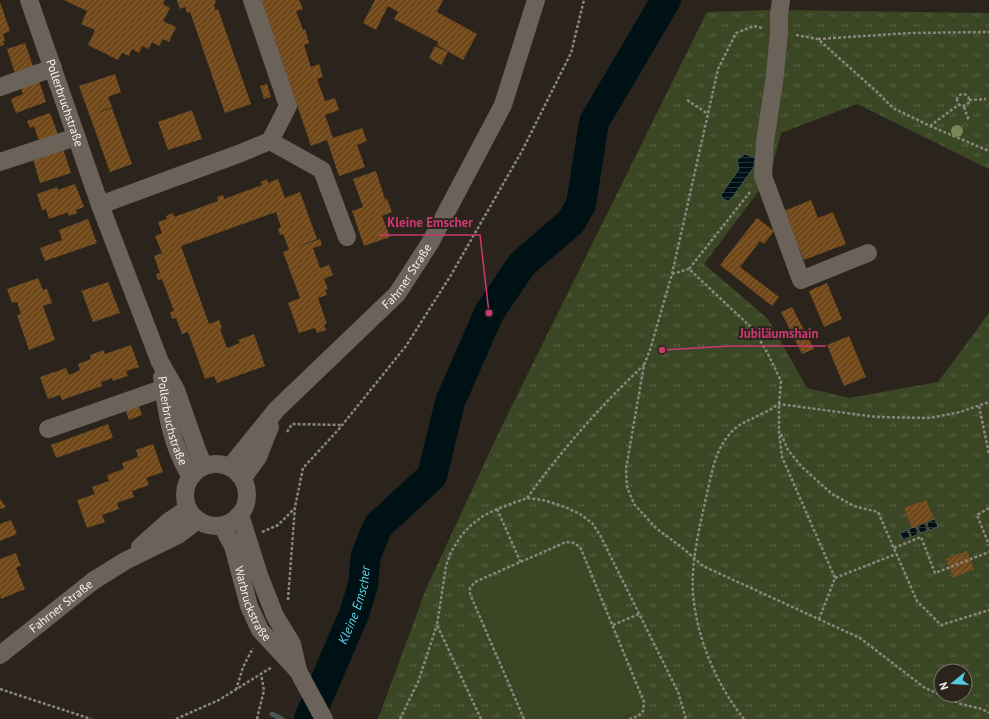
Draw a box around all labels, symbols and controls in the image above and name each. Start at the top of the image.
street label: Pollerbruchstraße [43,57,87,148]
callout: Kleine Emscher [379,210,480,235]
text: Kleine Emscher [387,214,473,231]
street label: Fahrner Straße [378,241,435,312]
callout: Jubiläumshain [731,321,826,346]
text: Jubiläumshain [738,325,819,342]
street label: Pollerbruchstraße [155,375,191,468]
street label: Warbruckstraße [232,564,275,644]
water label: Kleine Emscher [334,565,374,647]
street label: Fahrner Straße [26,576,95,636]
north arrow [933,663,973,703]
text: N [936,680,951,692]

